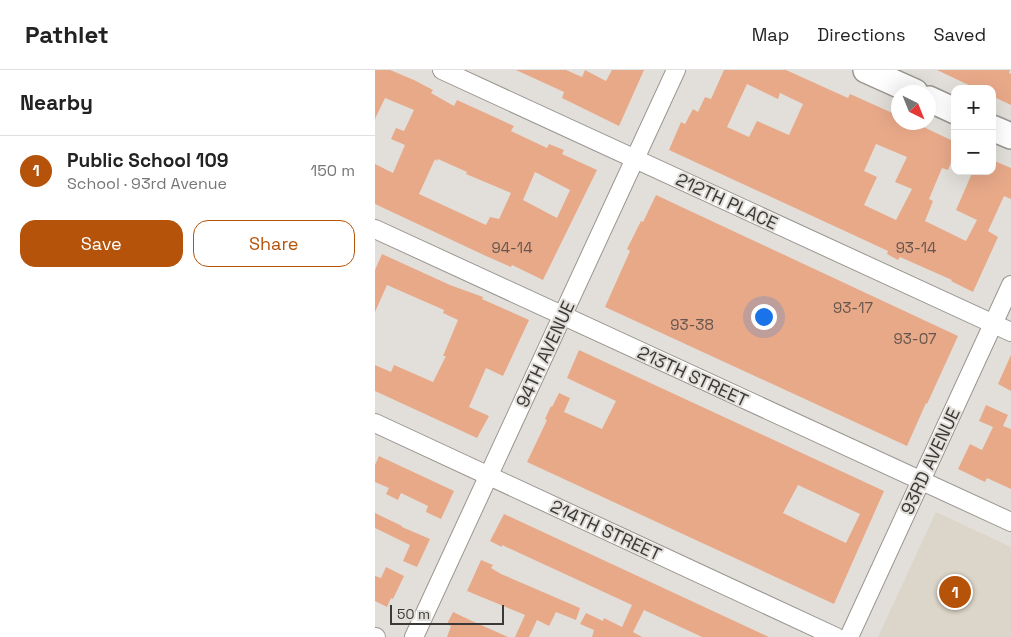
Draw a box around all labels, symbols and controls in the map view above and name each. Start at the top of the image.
text: Pathlet [25,19,109,50]
text: Map [752,23,789,46]
text: Directions [817,23,906,46]
text: Saved [934,23,986,46]
north arrow [891,85,936,130]
map controls [951,85,996,175]
button: + [951,85,996,130]
text: Nearby [20,89,93,116]
button: − [951,130,996,175]
text: Public School 109 [67,148,229,173]
text: 1 [32,160,40,181]
text: 150 m [311,160,355,181]
street label: 212TH PLACE [672,167,782,235]
text: School · 93rd Avenue [67,173,227,194]
button: Save [20,220,183,267]
button: Share [193,220,355,267]
house number: 94-14 [491,238,533,257]
house number: 93-14 [896,238,936,257]
street label: 94TH AVENUE [510,297,580,411]
house number: 93-17 [833,298,873,317]
your location [751,304,777,330]
house number: 93-38 [670,315,714,334]
house number: 93-07 [894,329,936,348]
street label: 213TH STREET [634,340,752,412]
street label: 93RD AVENUE [895,404,965,518]
street label: 214TH STREET [547,494,666,566]
pin: 1 [939,573,971,611]
scale bar [390,602,504,625]
text: 50 m [397,605,430,623]

